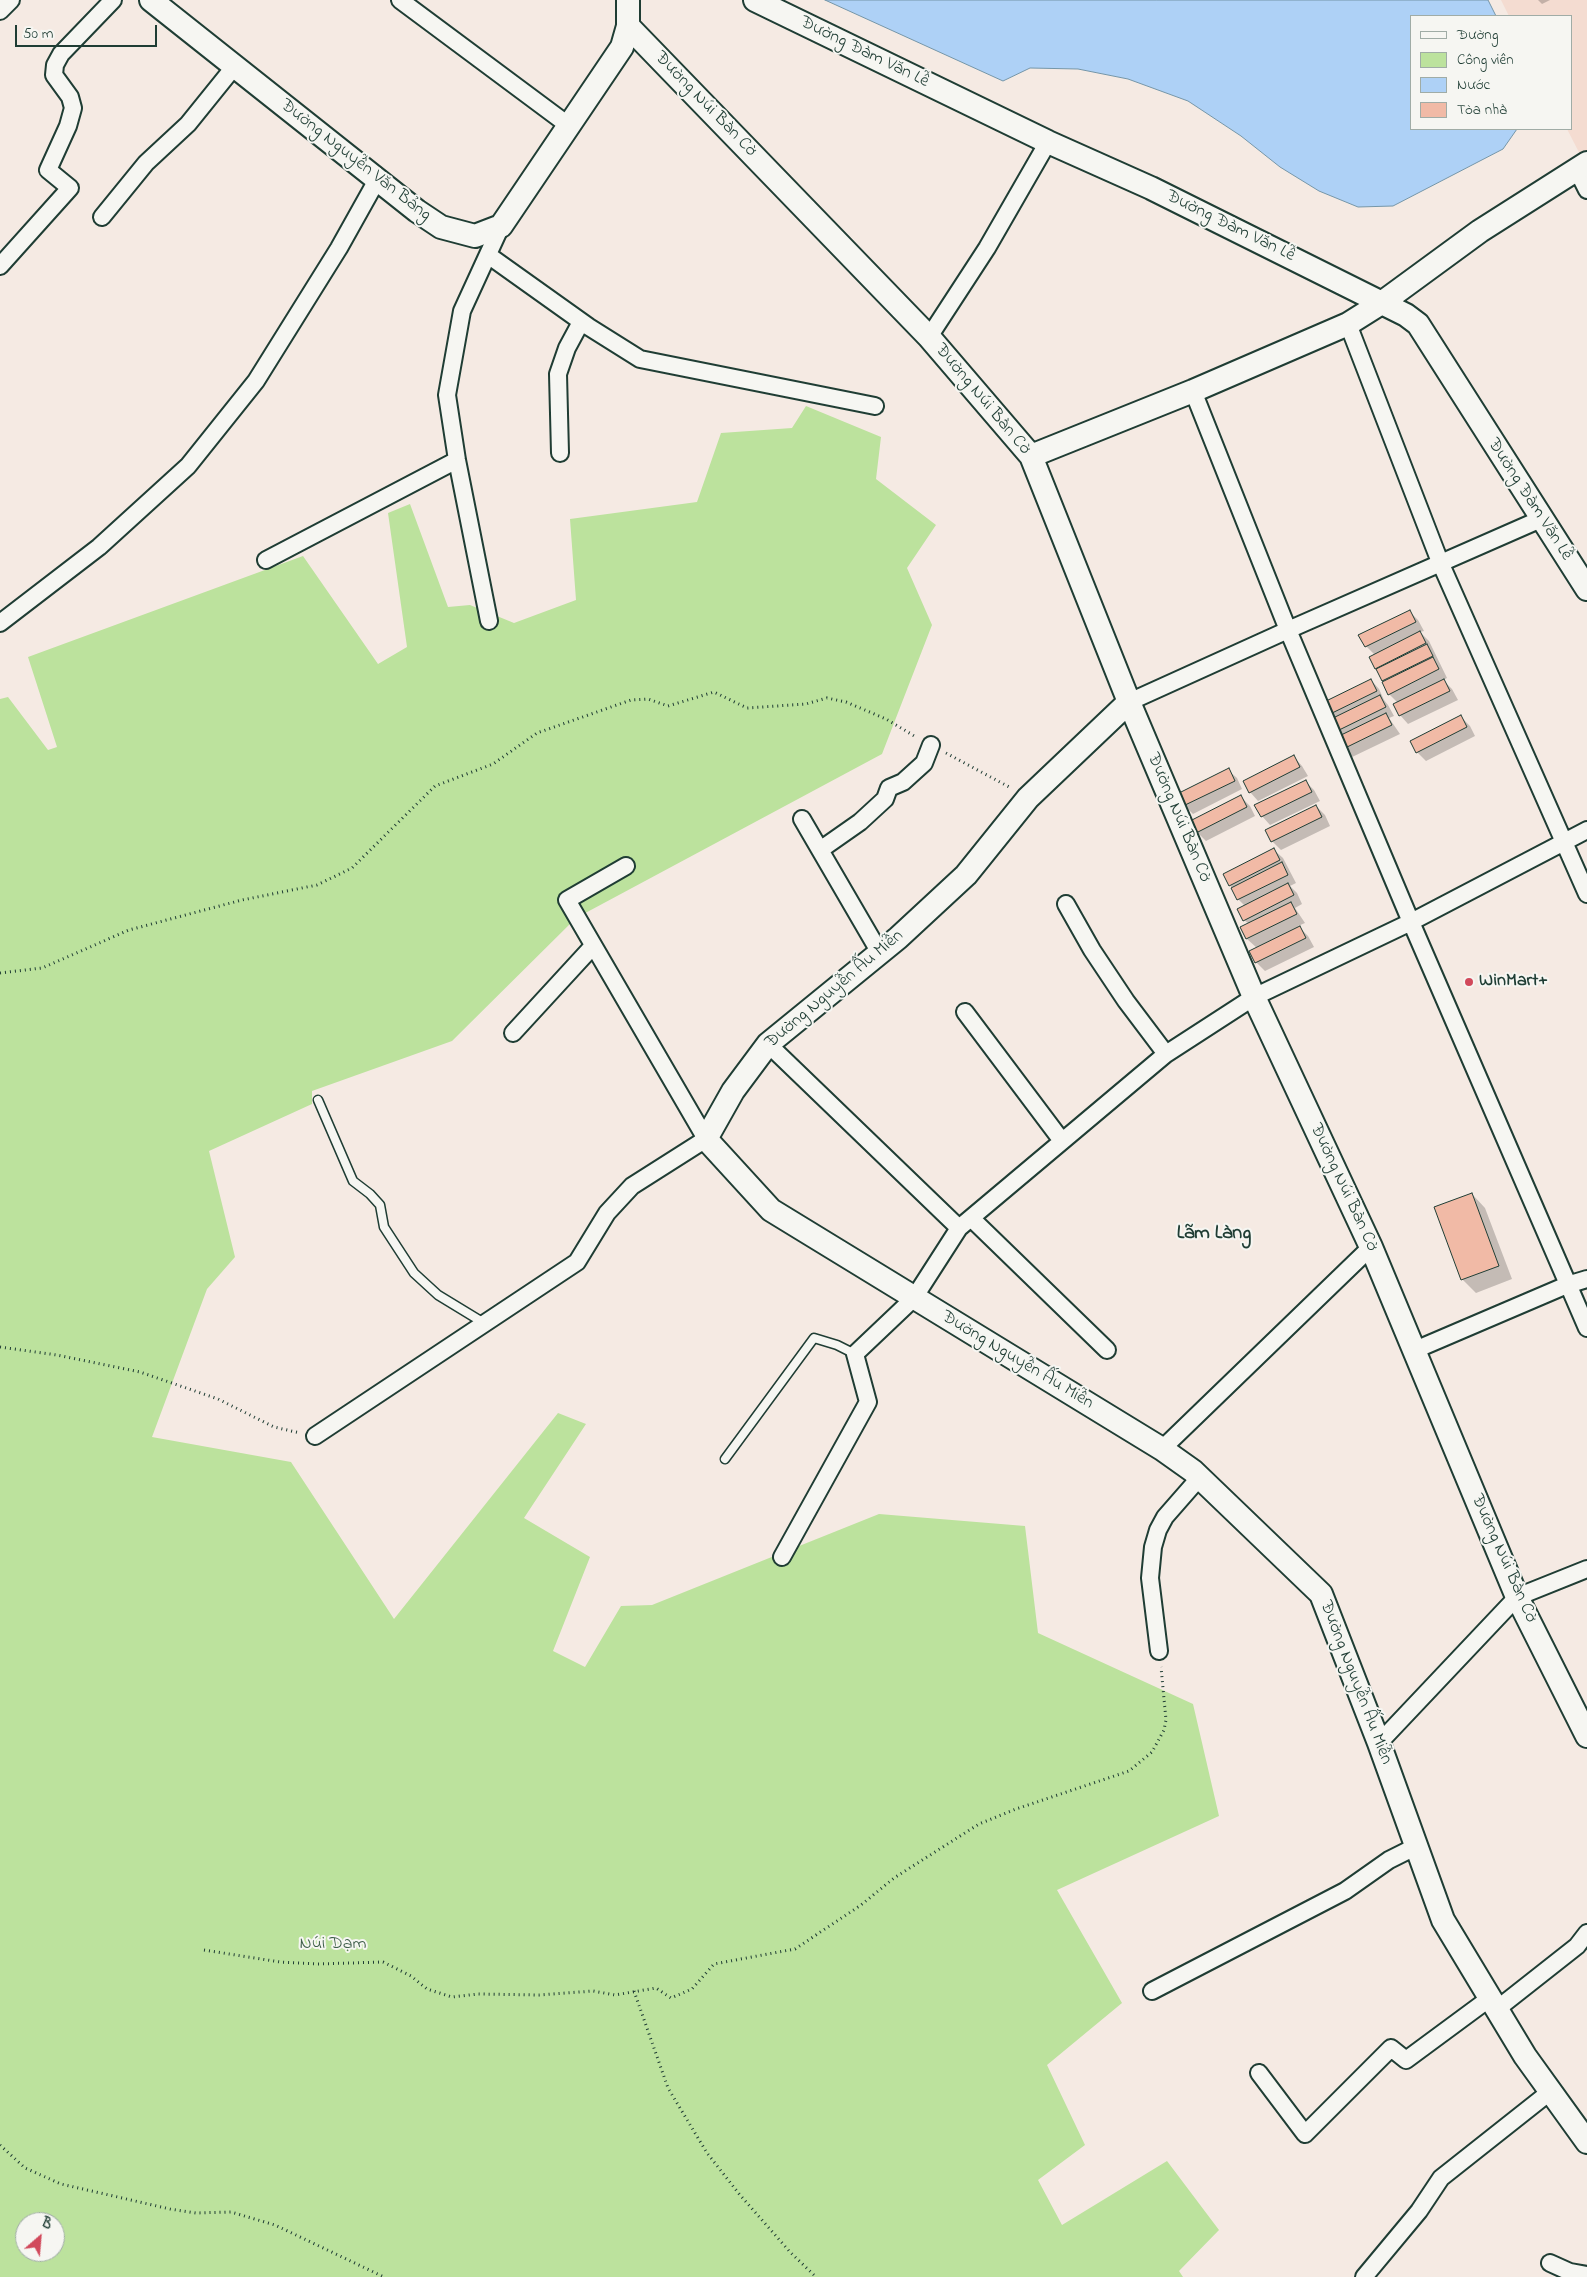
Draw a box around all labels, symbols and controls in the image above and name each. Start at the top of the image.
street label: Đường Đàm Văn Lễ [796,12,932,94]
scale bar [18,15,160,47]
legend [1410,15,1572,130]
text: 50 m [23,23,53,45]
text: Đường [1457,24,1499,46]
street label: Đường Núi Bàn Cờ [649,48,761,162]
text: Công viên [1457,49,1514,71]
text: Nước [1457,74,1490,96]
street label: Đường Nguyễn Văn Bảng [275,95,435,227]
text: Tòa nhà [1457,99,1507,121]
street label: Đường Đàm Văn Lễ [1162,186,1298,268]
street label: Đường Núi Bàn Cờ [929,340,1035,460]
street label: Đường Đàm Văn Lễ [1482,435,1576,565]
street label: Đường Núi Bàn Cờ [1141,750,1215,886]
street label: Đường Nguyễn Ấu Miễn [762,926,908,1054]
place label: WinMart+ [1479,971,1548,993]
marker: WinMart+ [1463,976,1475,988]
street label: Đường Núi Bàn Cờ [1304,1121,1382,1255]
district label: Lãm Làng [1177,1223,1251,1247]
street label: Đường Nguyễn Ấu Miễn [937,1307,1097,1415]
street label: Đường Núi Bàn Cờ [1465,1491,1541,1627]
street label: Đường Nguyễn Ấu Miễn [1314,1598,1396,1768]
park label: Núi Dạm [299,1934,367,1956]
north arrow [15,2212,65,2262]
text: B [38,2213,56,2236]

